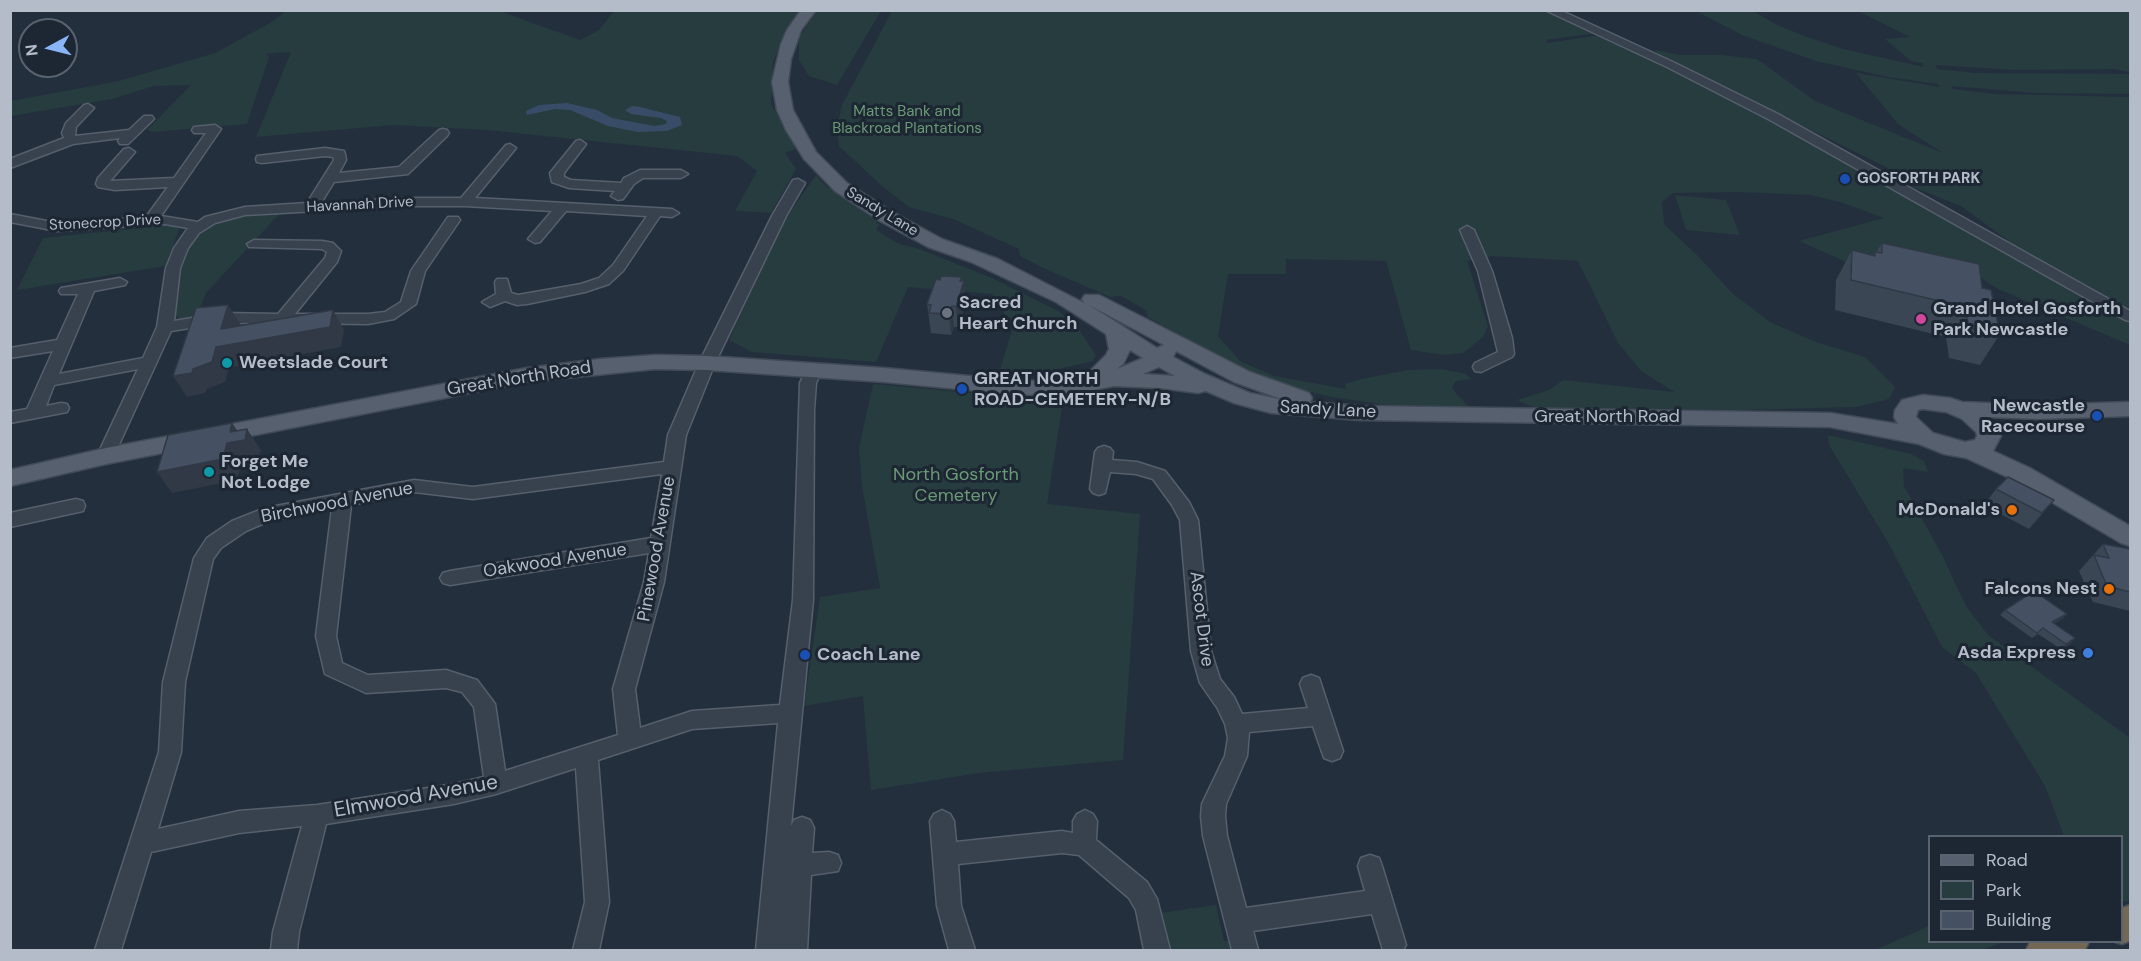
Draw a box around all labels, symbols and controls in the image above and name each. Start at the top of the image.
north arrow [18,18,78,78]
text: N [20,43,43,57]
park label: Matts Bank and Blackroad Plantations [832,103,982,138]
place label: GOSFORTH PARK [1857,170,1980,188]
marker: GOSFORTH PARK [1838,172,1852,186]
street label: Sandy Lane [843,184,921,240]
street label: Havannah Drive [306,193,414,217]
street label: Stonecrop Drive [49,211,161,235]
place label: Sacred Heart Church [959,292,1077,334]
place label: Grand Hotel Gosforth Park Newcastle [1933,298,2121,340]
marker: Sacred Heart Church [940,306,954,320]
marker: Grand Hotel Gosforth Park Newcastle [1914,312,1928,326]
place label: Weetslade Court [239,352,388,374]
marker: Weetslade Court [220,356,234,370]
street label: Great North Road [445,357,593,401]
place label: GREAT NORTH ROAD-CEMETERY-N/B [974,368,1171,410]
marker: GREAT NORTH ROAD-CEMETERY-N/B [955,382,969,396]
place label: Newcastle Racecourse [1981,395,2085,438]
street label: Sandy Lane [1279,397,1377,423]
street label: Great North Road [1534,406,1680,428]
marker: Newcastle Racecourse [2090,409,2104,423]
place label: Forget Me Not Lodge [221,451,310,494]
park label: North Gosforth Cemetery [893,464,1019,506]
marker: Forget Me Not Lodge [202,465,216,479]
street label: Pinewood Avenue [634,475,680,623]
street label: Birchwood Avenue [259,478,415,528]
place label: McDonald's [1898,499,2000,521]
marker: McDonald's [2005,503,2019,517]
street label: Oakwood Avenue [482,539,628,583]
street label: Ascot Drive [1184,570,1218,668]
place label: Falcons Nest [1985,578,2097,600]
marker: Falcons Nest [2102,582,2116,596]
place label: Asda Express [1957,642,2076,664]
place label: Coach Lane [817,644,921,666]
marker: Asda Express [2081,646,2095,660]
marker: Coach Lane [798,648,812,662]
street label: Elmwood Avenue [332,770,500,824]
legend [1928,835,2123,943]
text: Road [1986,848,2028,872]
text: Park [1986,878,2022,902]
text: Building [1986,908,2051,932]

